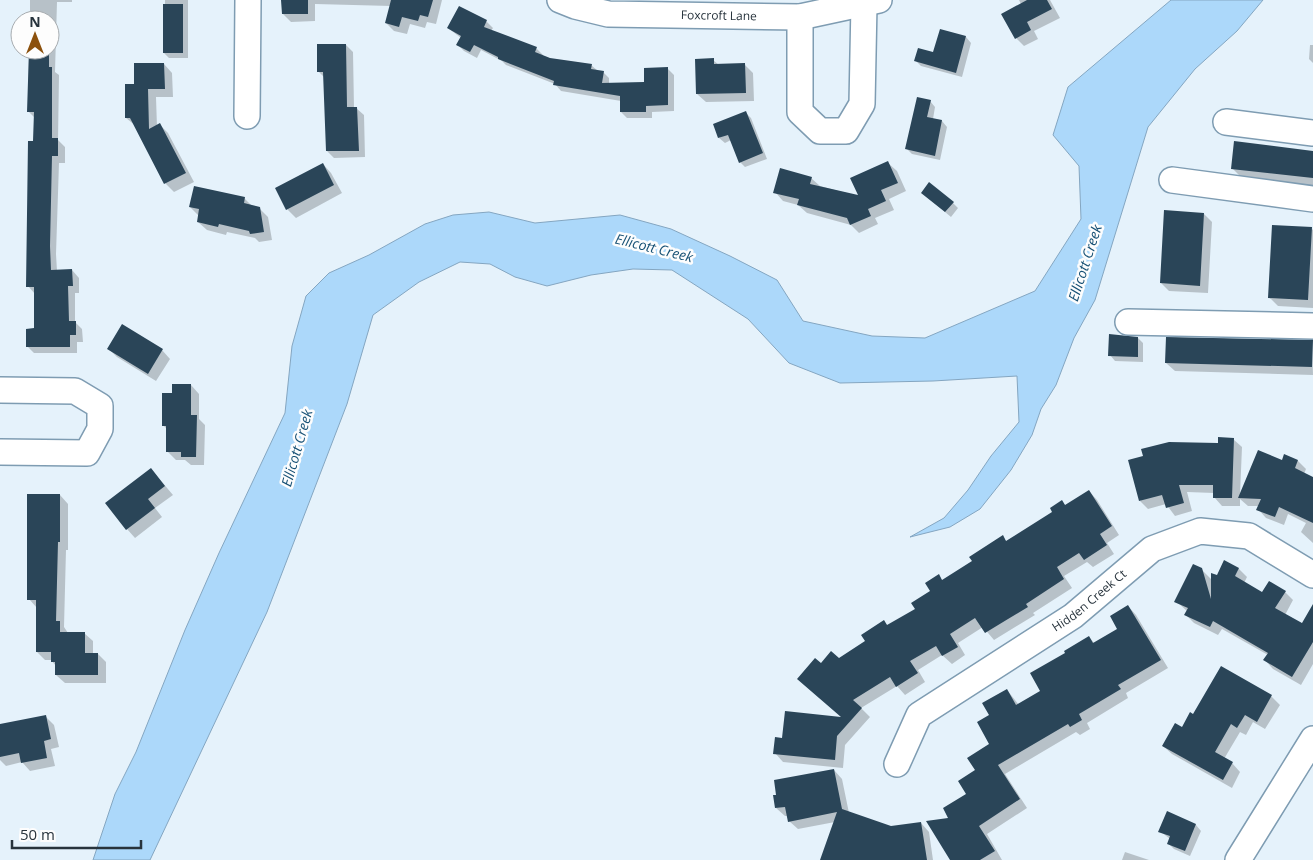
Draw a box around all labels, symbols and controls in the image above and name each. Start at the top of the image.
street label: Foxcroft Lane [681,6,757,24]
north arrow [10,10,60,60]
text: N [29,12,41,31]
water label: Ellicott Creek [1063,221,1106,304]
water label: Ellicott Creek [613,229,696,267]
water label: Ellicott Creek [276,406,317,489]
street label: Hidden Creek Ct [1049,565,1130,635]
scale bar [12,818,141,850]
text: 50 m [20,824,55,844]

